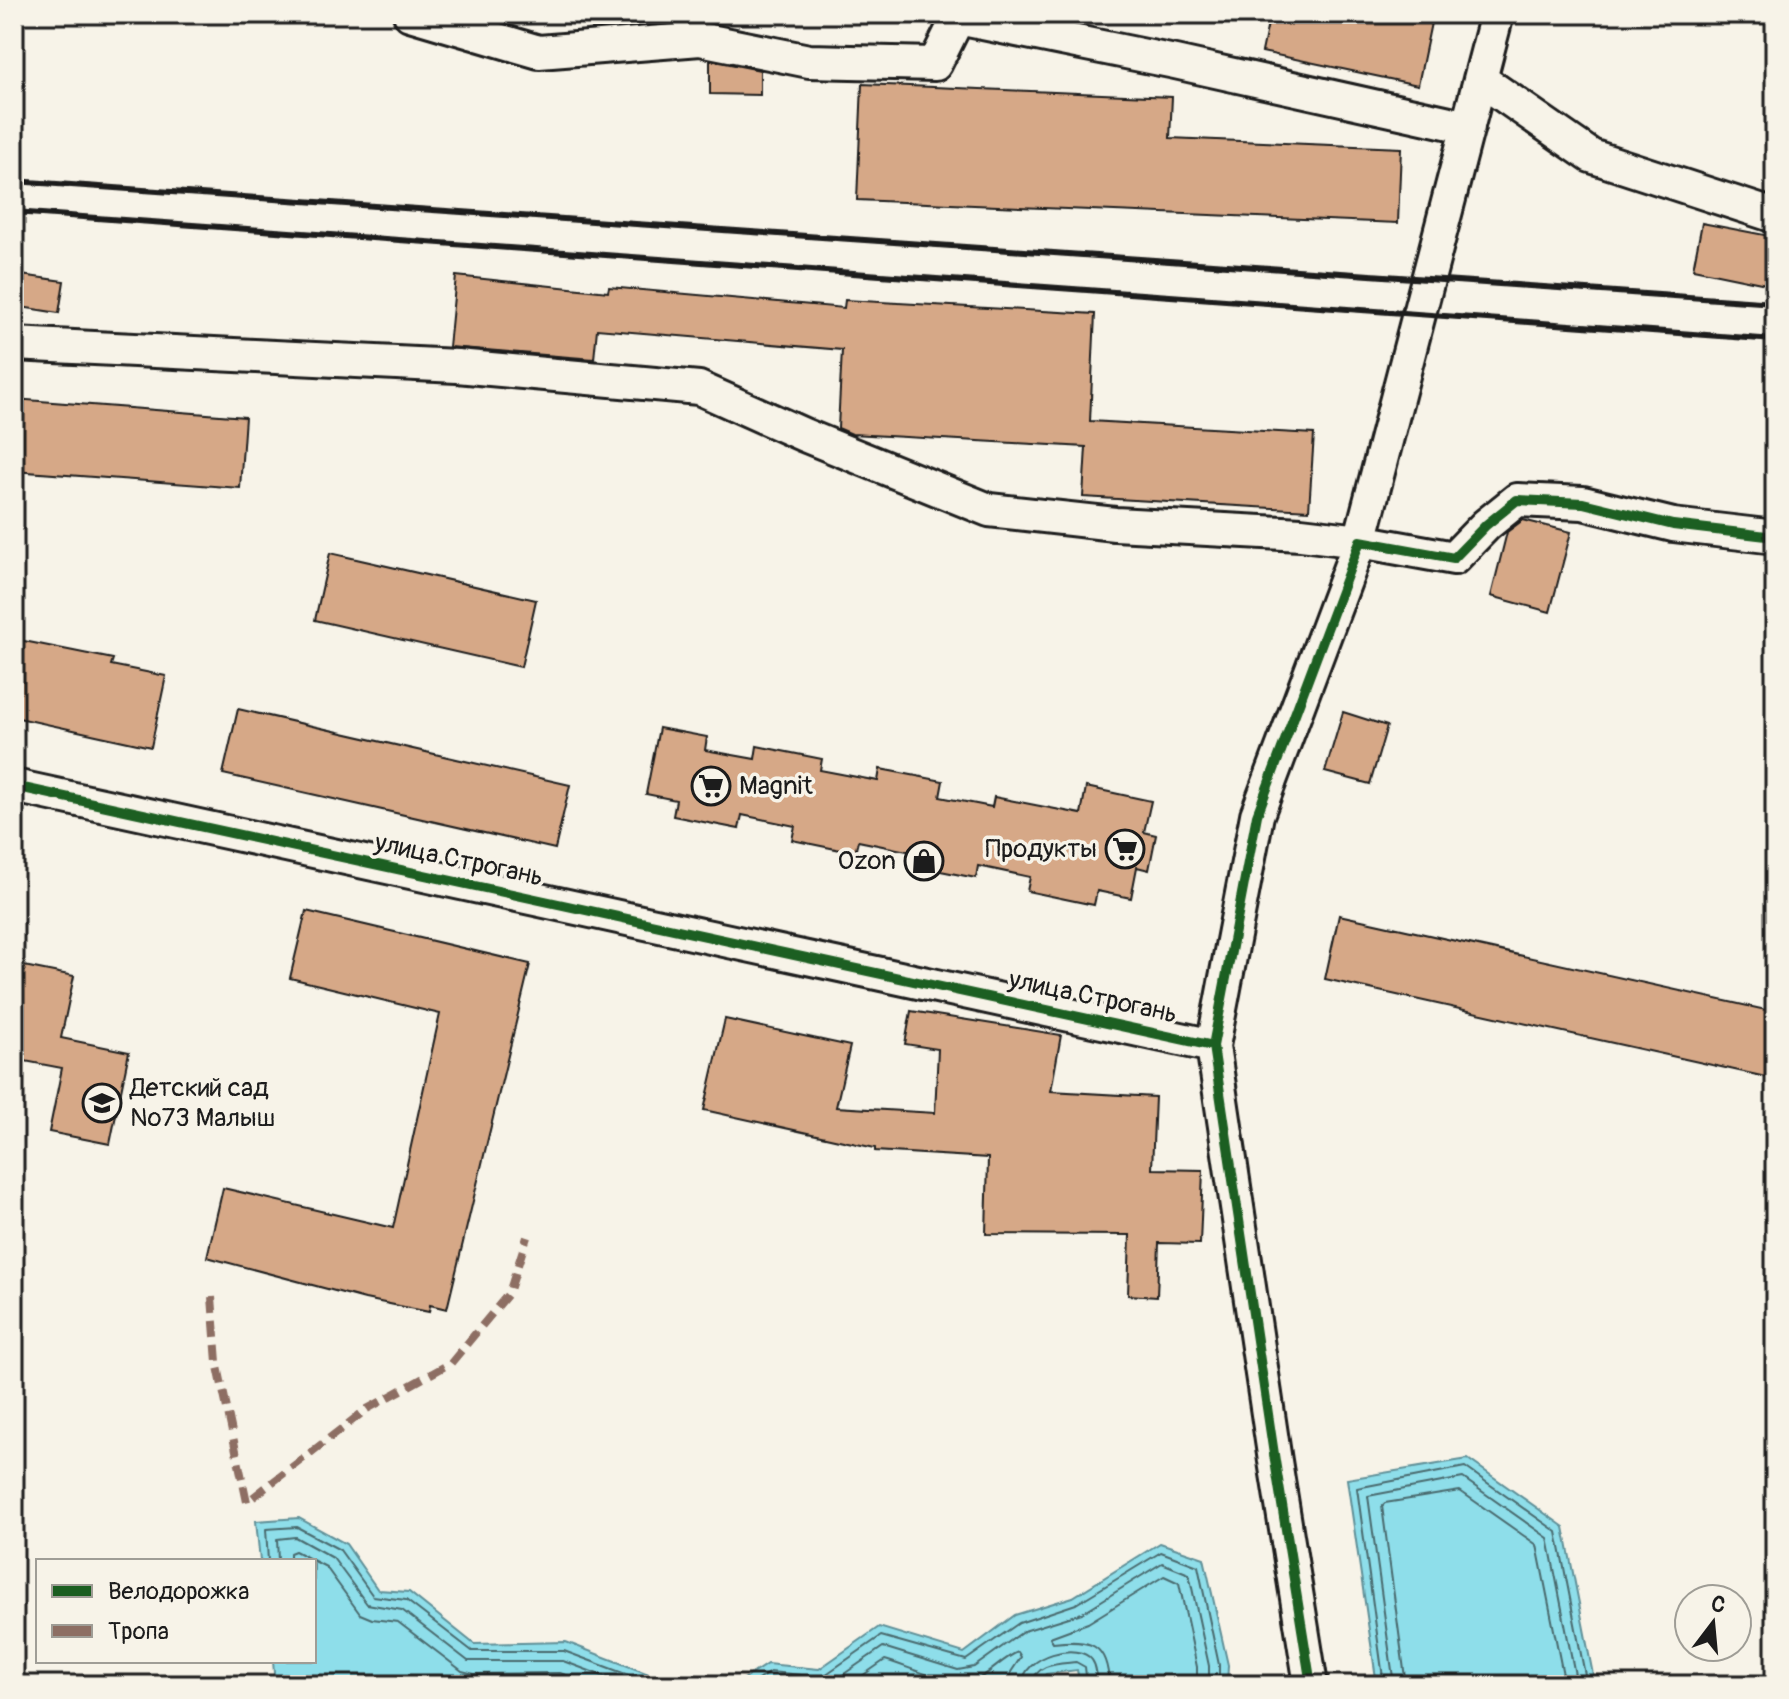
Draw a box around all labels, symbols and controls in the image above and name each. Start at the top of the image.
supermarket icon: Magnit [690,765,732,807]
place label: Magnit [739,770,813,802]
street label: улица Строгань [371,826,546,893]
supermarket icon: Продукты [1104,828,1146,870]
place label: Продукты [985,833,1097,865]
shop icon: Ozon [903,840,945,882]
place label: Ozon [838,845,896,877]
street label: улица Строгань [1005,963,1180,1030]
place label: Детский сад №73 Малыш [129,1072,275,1134]
school or university icon: Детский сад №73 Малыш [81,1082,123,1124]
legend [36,1559,316,1663]
text: Велодорожка [108,1577,249,1606]
north arrow [1673,1583,1753,1663]
text: С [1708,1589,1729,1620]
text: Тропа [108,1617,169,1646]

